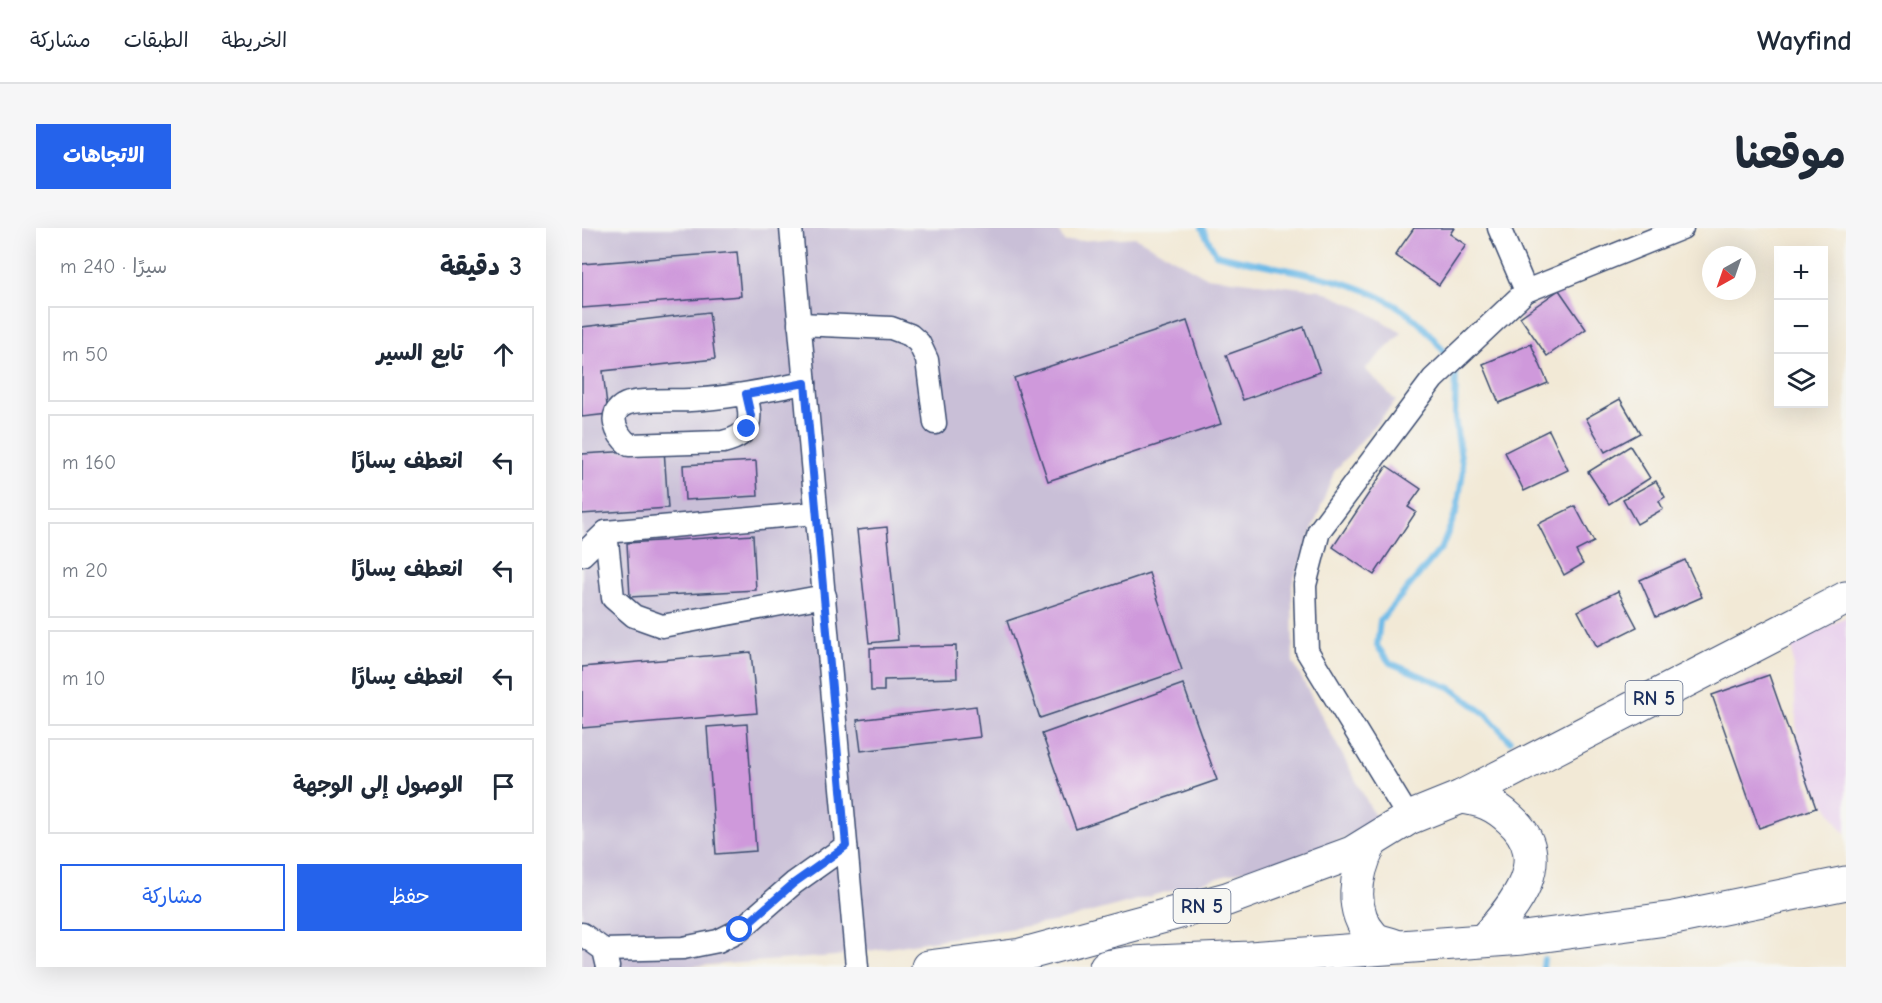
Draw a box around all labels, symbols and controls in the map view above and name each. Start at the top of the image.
text: Wayfind [1757,25,1852,57]
text: مشاركة [30,28,91,52]
text: الطبقات [124,28,189,52]
text: الخريطة [222,28,287,52]
button: الاتجاهات [36,124,171,189]
text: موقعنا [1735,130,1846,179]
north arrow [1702,246,1756,300]
map controls [1774,246,1828,408]
button: + [1774,246,1828,300]
text: 3 دقيقة [440,252,522,282]
text: سيرًا · 240 m [60,255,167,278]
button: − [1774,300,1828,354]
icon: ahead [487,338,520,371]
text: تابع السير [377,340,463,366]
text: 50 m [62,343,108,366]
button: layers [1774,354,1828,408]
route end [733,415,759,441]
icon: left [487,446,520,479]
text: انعطف يسارًا [351,448,463,474]
text: 160 m [62,451,116,474]
icon: left [487,554,520,587]
text: انعطف يسارًا [351,556,463,582]
text: 20 m [62,559,108,582]
icon: left [487,662,520,695]
text: انعطف يسارًا [351,664,463,690]
text: 10 m [62,667,105,690]
road number: RN 5 [1626,681,1682,715]
icon: arrive [487,770,520,803]
text: الوصول إلى الوجهة [293,772,463,798]
button: مشاركة [60,864,285,931]
button: حفظ [297,864,522,931]
road number: RN 5 [1174,889,1230,923]
route start [726,916,752,942]

